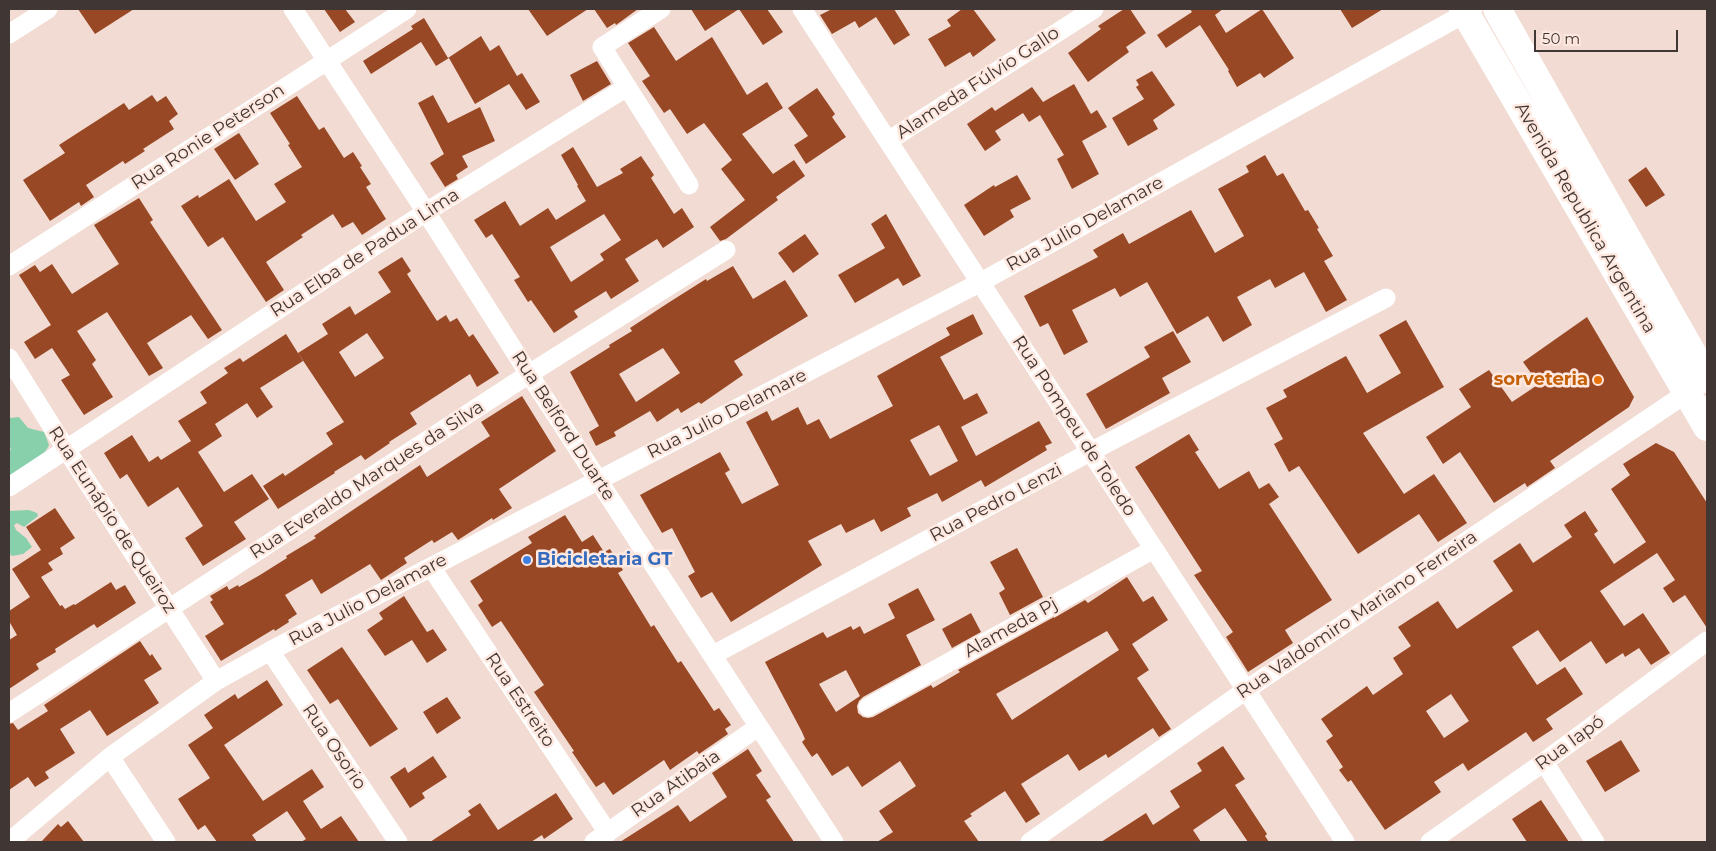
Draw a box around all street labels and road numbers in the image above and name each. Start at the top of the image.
street label: Alameda Fúlvio Gallo [892,22,1064,144]
street label: Rua Ronie Peterson [127,79,289,195]
street label: Avenida Republica Argentina [1510,99,1660,337]
street label: Rua Julio Delamare [1003,172,1167,276]
street label: Rua Elba de Padua Lima [267,184,463,322]
street label: Rua Pompeu de Toledo [1007,332,1141,520]
street label: Rua Belford Duarte [507,347,619,505]
street label: Rua Julio Delamare [644,364,810,464]
street label: Rua Everaldo Marques da Silva [246,396,488,564]
street label: Rua Eunápio de Queiroz [43,423,181,617]
street label: Rua Pedro Lenzi [926,459,1066,547]
street label: Rua Valdomiro Mariano Ferreira [1233,526,1481,704]
street label: Rua Julio Delamare [285,549,451,651]
street label: Alameda Pj [960,593,1062,663]
street label: Rua Estreito [481,649,559,751]
street label: Rua Osorio [297,700,371,794]
street label: Rua Iapó [1531,711,1609,775]
street label: Rua Atibaia [627,745,725,823]

